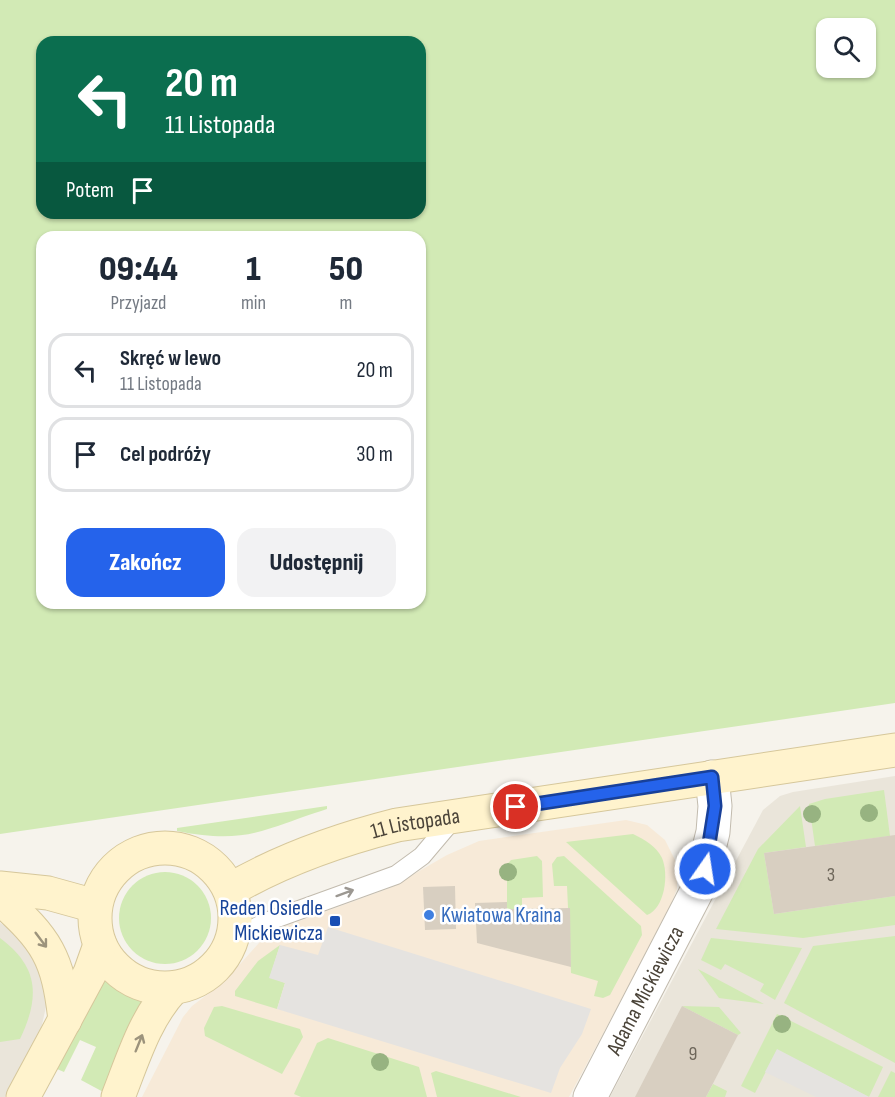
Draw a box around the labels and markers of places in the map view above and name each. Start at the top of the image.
pin [490,781,541,832]
place label: Reden Osiedle Mickiewicza [220,895,323,947]
place label: Kwiatowa Kraina [441,902,561,929]
marker: Kwiatowa Kraina [422,908,436,922]
marker: Reden Osiedle Mickiewicza [328,914,342,928]

